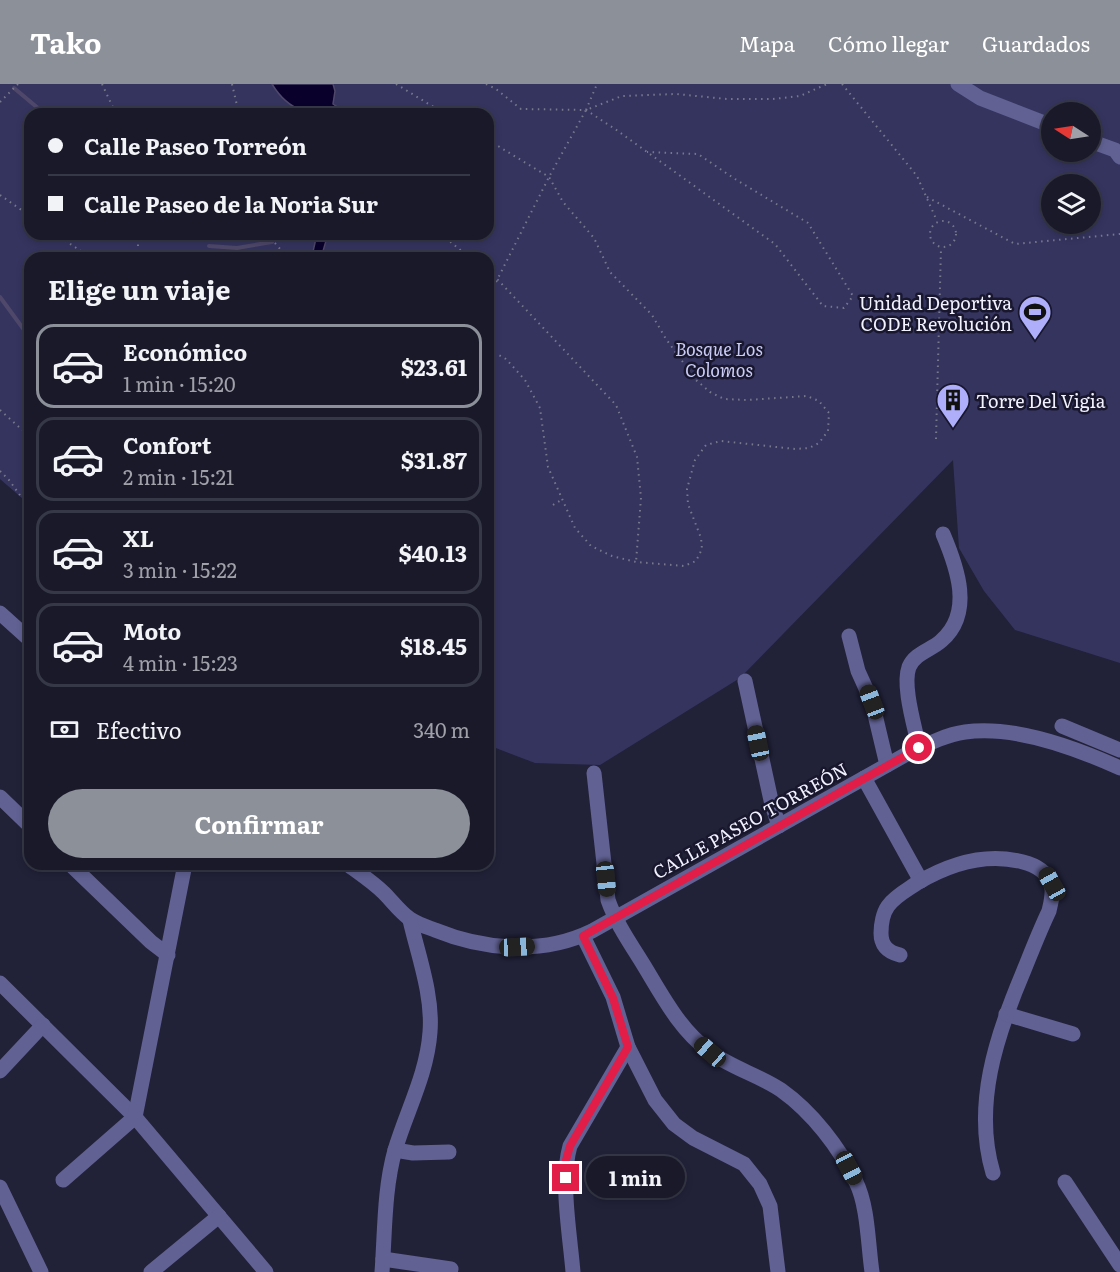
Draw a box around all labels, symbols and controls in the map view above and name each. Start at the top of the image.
text: Tako [30,21,102,63]
text: Mapa [739,27,795,58]
text: Cómo llegar [828,27,949,58]
text: Guardados [982,27,1090,58]
north arrow [1041,102,1101,162]
map controls [1041,102,1101,234]
text: Calle Paseo Torreón [84,129,307,162]
button: layers [1041,174,1101,234]
text: Calle Paseo de la Noria Sur [84,187,378,220]
text: Elige un viaje [48,268,231,308]
place label: Unidad Deportiva CODE Revolución [859,289,1012,337]
sports icon: Unidad Deportiva CODE Revolución [1017,294,1053,341]
text: Económico [123,335,247,368]
park label: Bosque Los Colomos [675,335,763,383]
icon: car [51,339,105,393]
text: $23.61 [401,350,467,383]
text: 1 min · 15:20 [123,368,236,398]
building icon: Torre Del Vigia [935,382,971,429]
place label: Torre Del Vigia [976,387,1106,414]
text: Confort [123,428,211,461]
icon: car [51,432,105,486]
text: $31.87 [401,443,467,476]
text: 2 min · 15:21 [123,461,234,491]
text: XL [123,521,154,554]
icon: car [51,525,105,579]
text: $40.13 [398,536,467,569]
text: 3 min · 15:22 [123,554,237,584]
text: Moto [123,614,181,647]
icon: car [51,618,105,672]
text: $18.45 [400,629,467,662]
text: 4 min · 15:23 [123,647,238,677]
car [857,682,887,722]
icon: cash [48,713,81,746]
text: Efectivo [96,713,182,746]
text: 340 m [413,714,470,744]
car [745,724,771,762]
route start [905,734,932,761]
street label: CALLE PASEO TORREÓN [648,755,852,885]
button: Confirmar [48,789,470,858]
car [595,860,617,898]
car [1035,864,1069,904]
car [499,937,535,957]
car [691,1033,729,1071]
car [833,1148,865,1188]
callout: 1 min [587,1157,686,1199]
text: 1 min [609,1162,662,1192]
route end [552,1164,579,1191]

